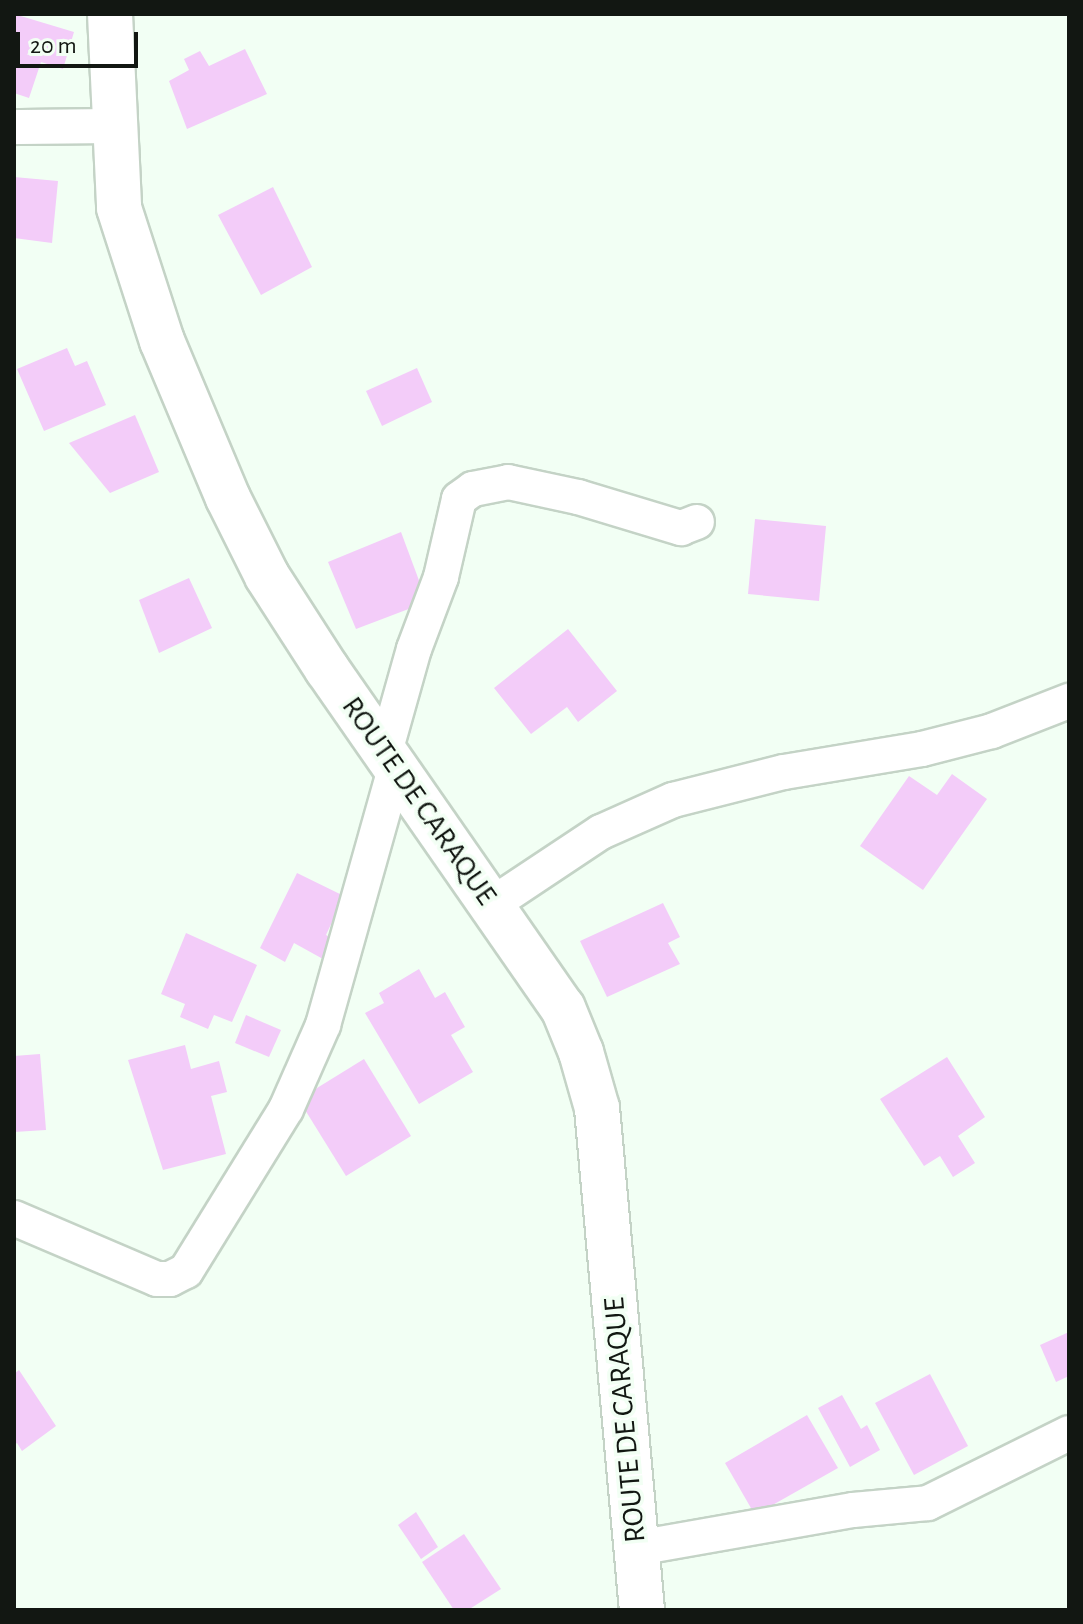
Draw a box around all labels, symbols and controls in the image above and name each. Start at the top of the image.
scale bar [20,16,142,66]
text: 20 m [30,34,77,58]
street label: ROUTE DE CARAQUE [334,690,504,912]
street label: ROUTE DE CARAQUE [596,1296,654,1544]

